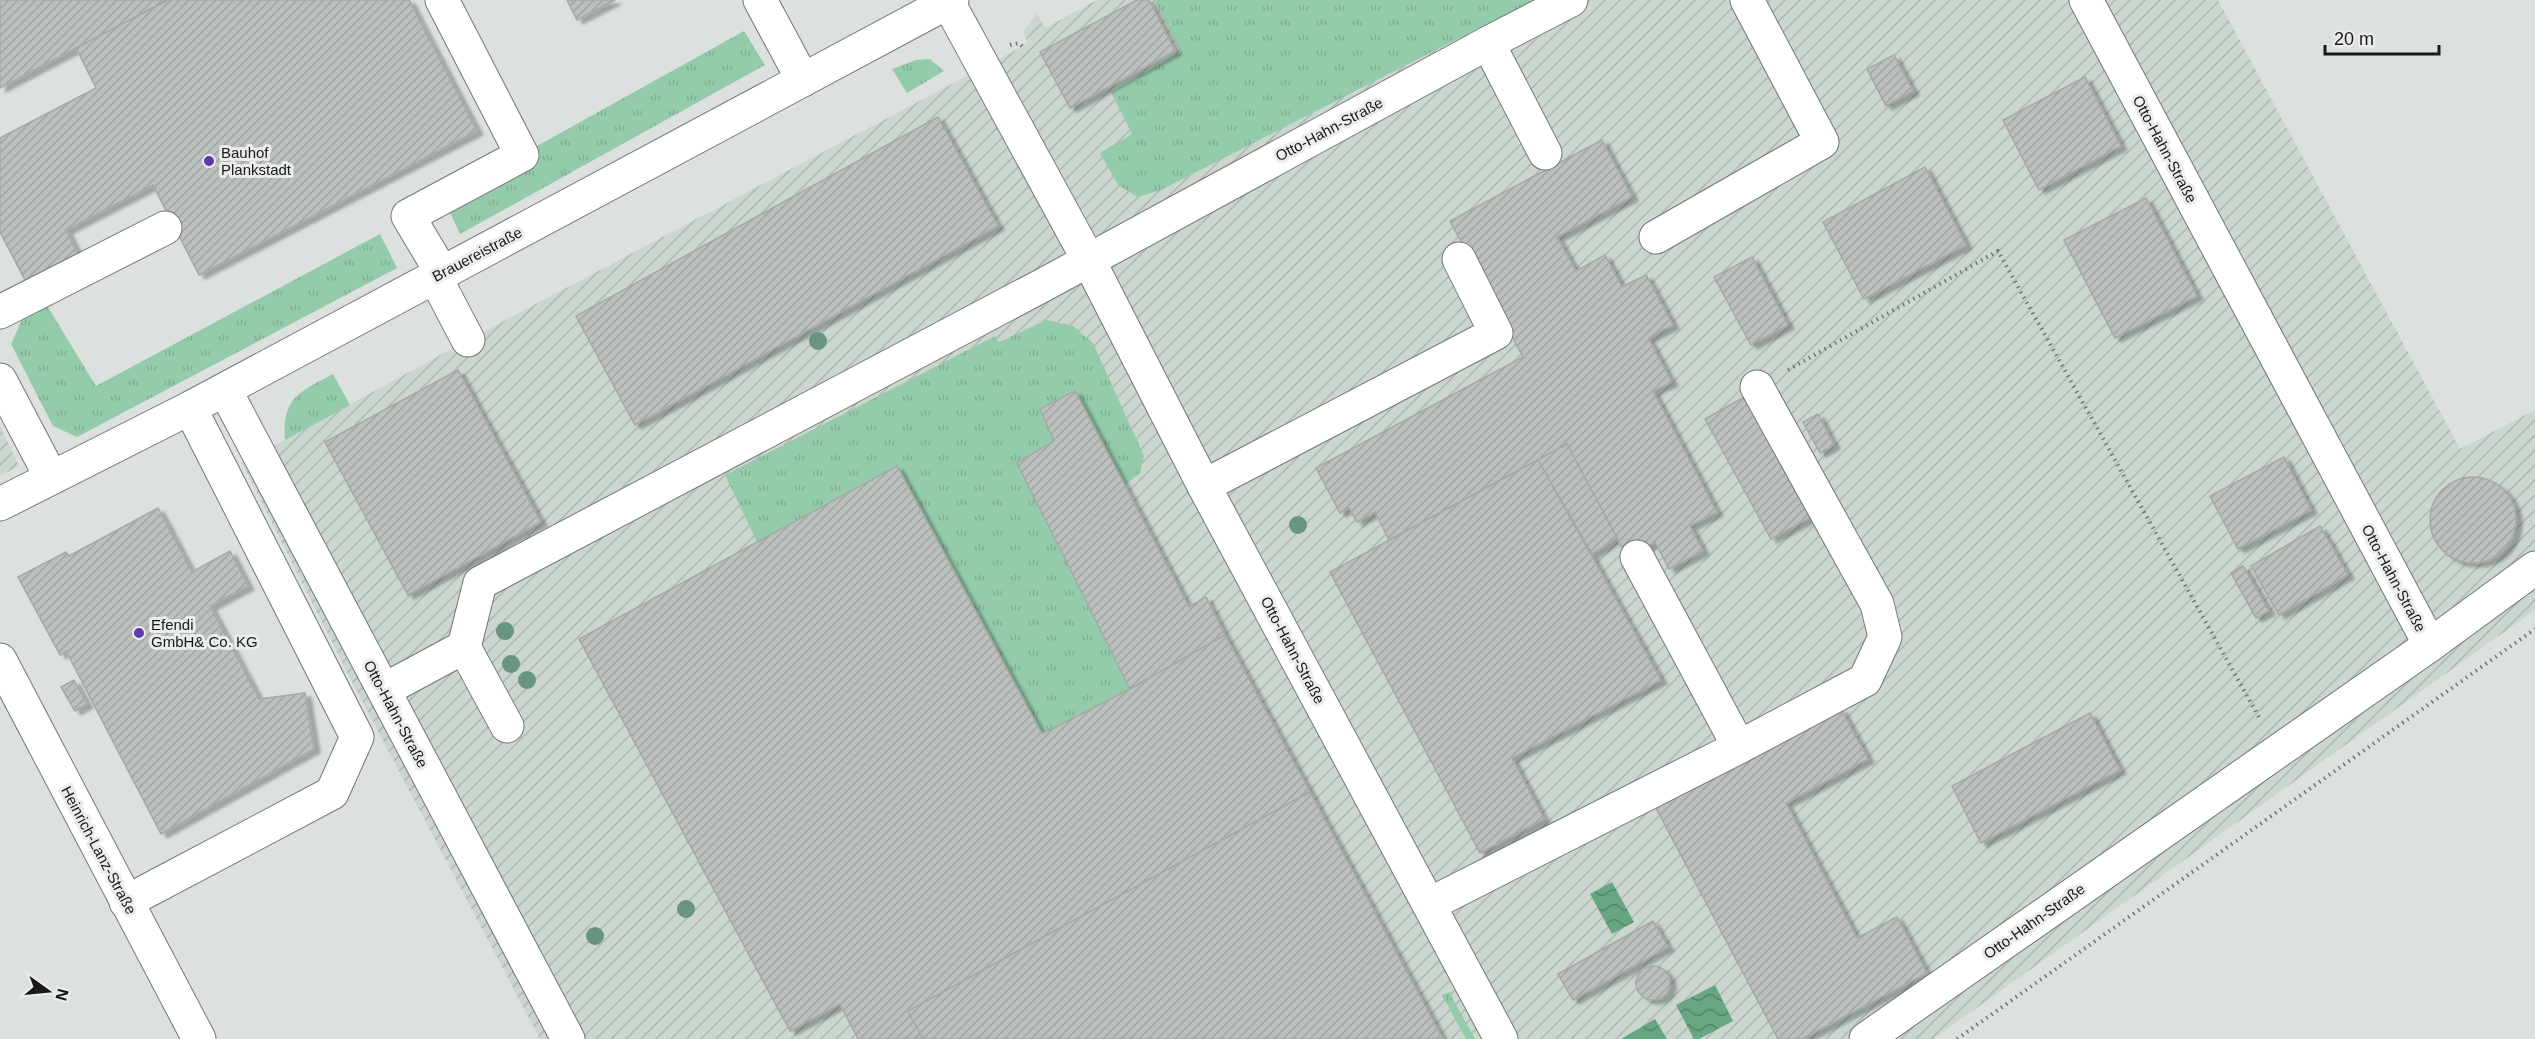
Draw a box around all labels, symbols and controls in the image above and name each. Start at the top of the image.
scale bar [2325,18,2439,56]
text: 20 m [2334,29,2374,49]
street label: Otto-Hahn-Straße [2130,92,2200,206]
street label: Otto-Hahn-Straße [1272,94,1386,164]
place label: Bauhof Plankstadt [221,144,292,178]
marker: Bauhof Plankstadt [202,154,216,168]
street label: Brauereistraße [429,223,525,285]
street label: Otto-Hahn-Straße [2359,521,2429,635]
street label: Otto-Hahn-Straße [1258,593,1328,707]
place label: Efendi GmbH& Co. KG [151,616,258,650]
marker: Efendi GmbH& Co. KG [132,626,146,640]
street label: Otto-Hahn-Straße [361,657,431,771]
street label: Heinrich-Lanz-Straße [58,783,140,917]
street label: Otto-Hahn-Straße [1980,880,2088,962]
north arrow [18,961,78,1021]
text: N [52,987,72,1003]

